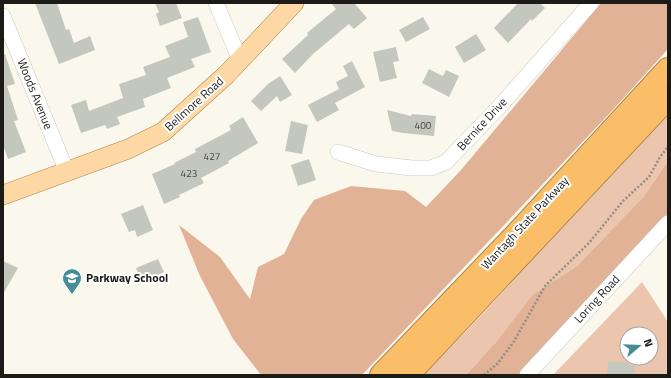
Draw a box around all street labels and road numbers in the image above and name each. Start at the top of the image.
street label: Woods Avenue [13,55,58,132]
street label: Bellmore Road [160,72,228,135]
street label: Bernice Drive [452,93,511,155]
street label: Wantagh State Parkway [476,172,573,274]
street label: Loring Road [569,270,624,327]

